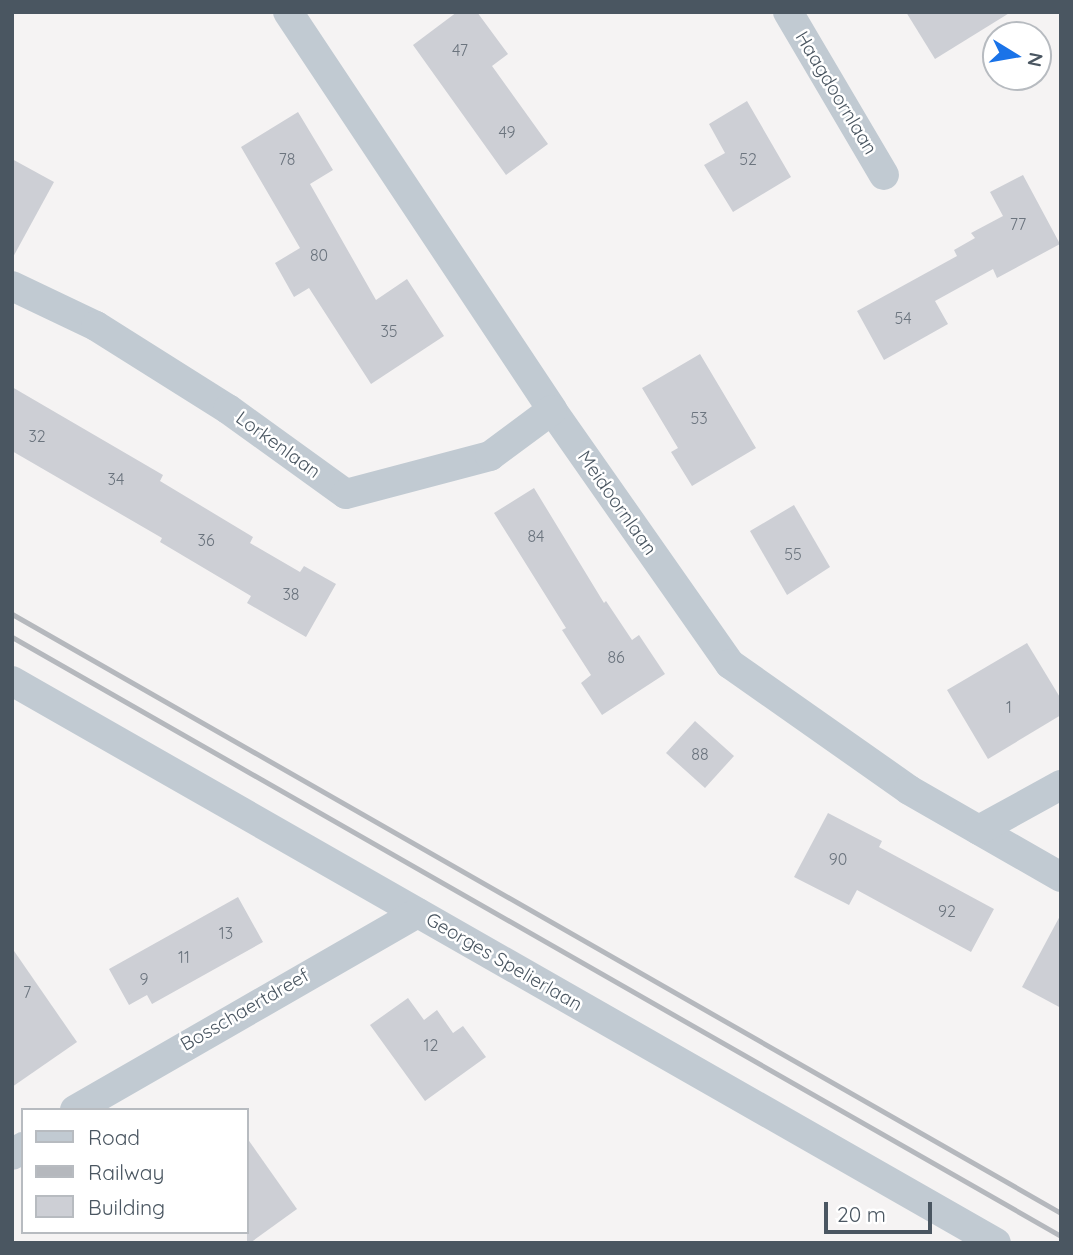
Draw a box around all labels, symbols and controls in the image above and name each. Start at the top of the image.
north arrow [982,21,1052,91]
street label: Haagdoornlaan [790,27,882,159]
house number: 47 [452,40,468,60]
text: N [1023,50,1049,69]
house number: 49 [498,122,516,142]
house number: 78 [279,149,295,169]
house number: 52 [739,149,757,169]
house number: 77 [1010,214,1026,234]
house number: 80 [310,245,328,265]
house number: 54 [894,308,912,328]
house number: 35 [380,321,398,341]
street label: Lorkenlaan [231,407,325,483]
house number: 53 [690,408,708,428]
house number: 32 [28,426,46,446]
street label: Meidoornlaan [573,447,661,559]
house number: 34 [108,469,124,489]
house number: 84 [527,526,545,546]
house number: 36 [198,530,214,550]
house number: 55 [784,544,802,564]
house number: 38 [282,584,300,604]
house number: 86 [607,647,625,667]
house number: 1 [1006,697,1012,717]
house number: 88 [691,744,709,764]
house number: 90 [829,849,847,869]
house number: 92 [938,901,956,921]
street label: Georges Spelierlaan [422,908,586,1016]
house number: 13 [219,923,233,943]
house number: 11 [178,947,190,967]
street label: Bosschaertdreef [177,964,313,1056]
house number: 9 [140,969,148,989]
house number: 7 [23,982,31,1002]
house number: 12 [424,1035,438,1055]
legend [21,1108,248,1234]
text: Road [88,1124,140,1150]
text: Railway [88,1159,164,1185]
scale bar [828,1188,936,1232]
text: Building [88,1194,165,1220]
text: 20 m [837,1201,886,1227]

